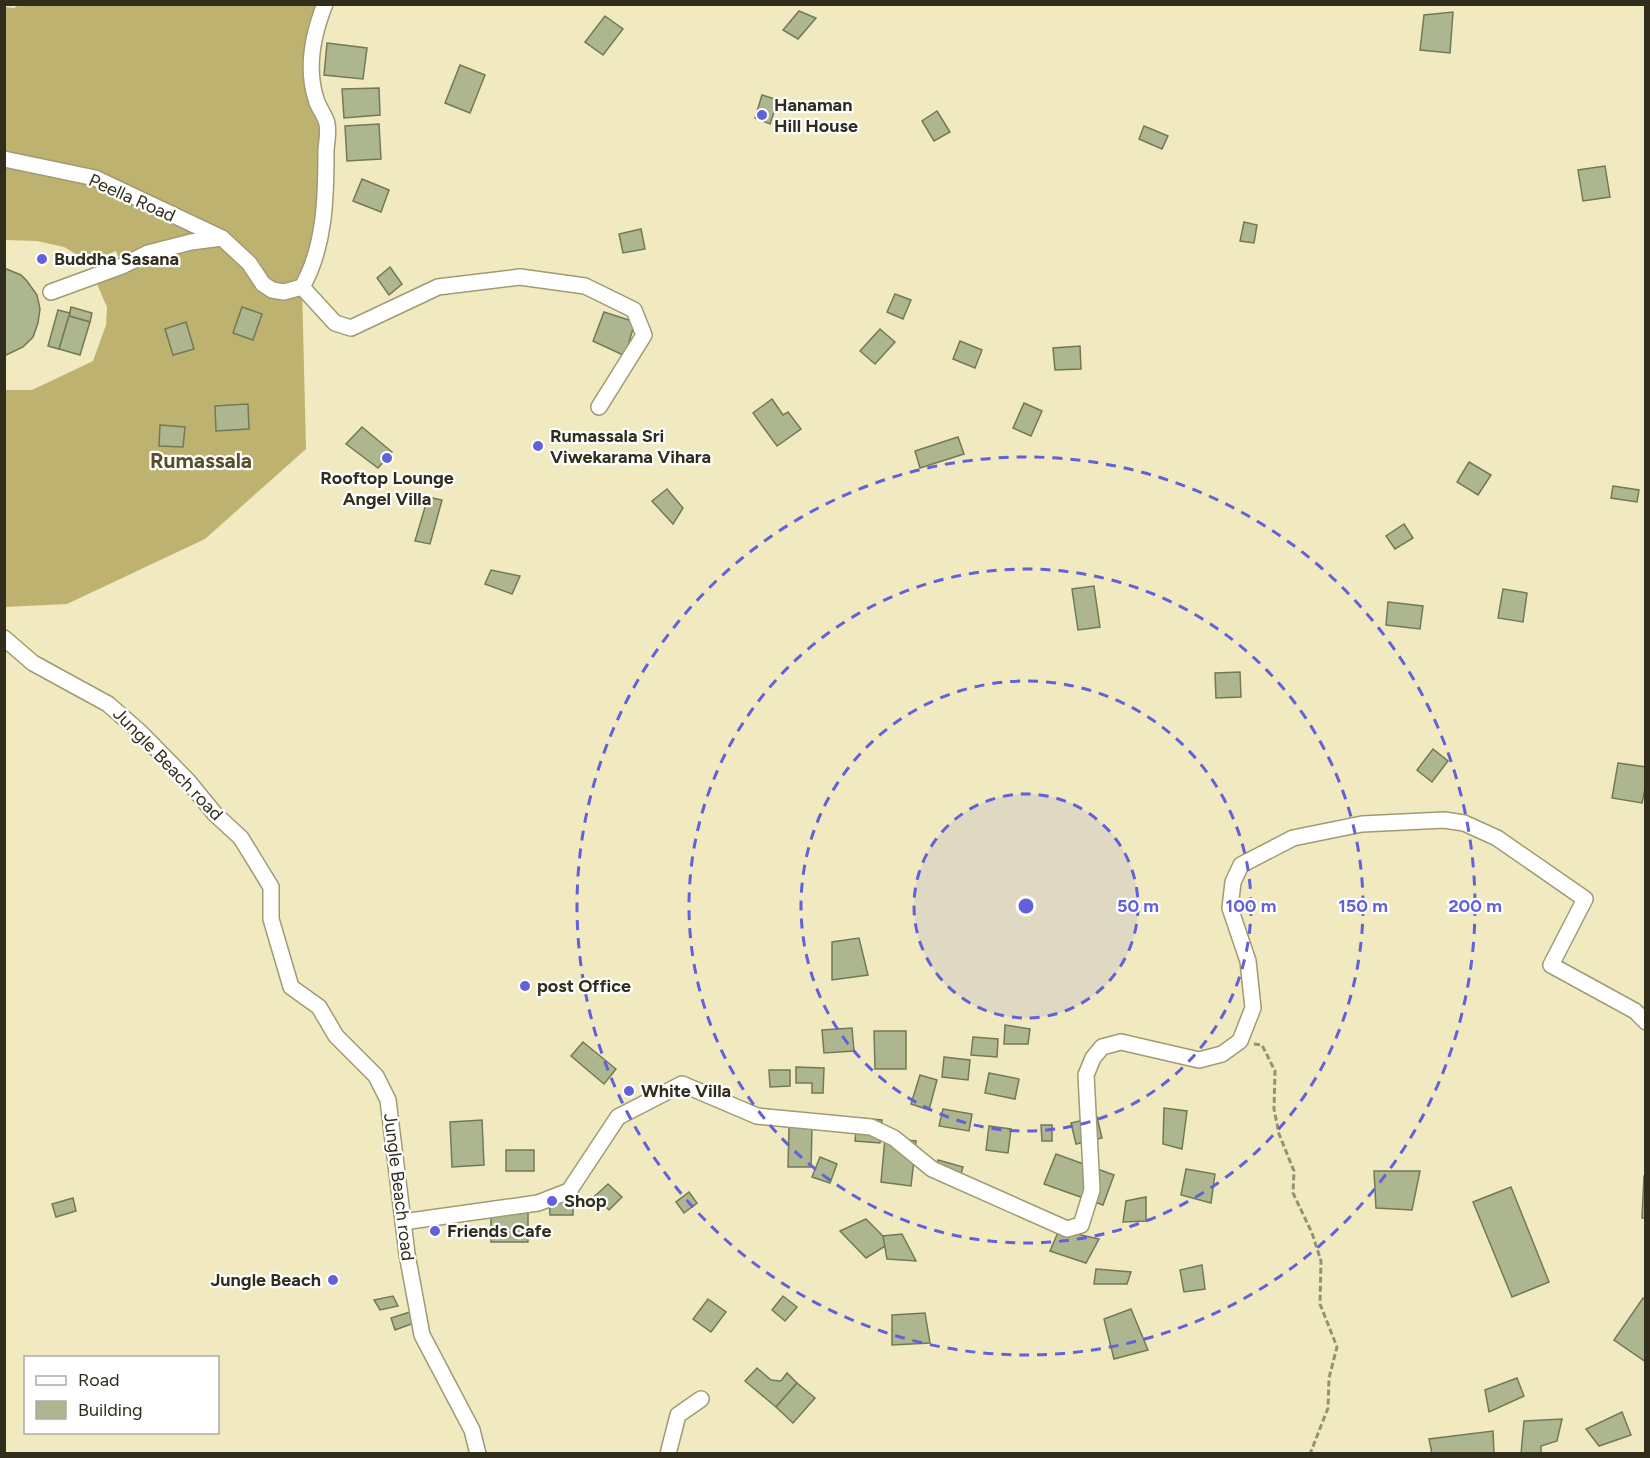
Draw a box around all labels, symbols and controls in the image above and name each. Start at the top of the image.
place label: Hanaman Hill House [774,94,858,137]
marker: Hanaman Hill House [755,108,769,122]
street label: Peella Road [85,169,179,227]
place label: Buddha Sasana [54,248,179,270]
marker: Buddha Sasana [35,252,49,266]
place label: Rumassala Sri Viwekarama Vihara [550,425,711,468]
marker: Rumassala Sri Viwekarama Vihara [531,439,545,453]
district label: Rumassala [150,448,252,473]
marker: Rooftop Lounge Angel Villa [380,451,394,465]
place label: Rooftop Lounge Angel Villa [320,467,454,510]
street label: Jungle Beach road [108,703,228,825]
text: 50 m [1117,895,1159,917]
text: 100 m [1226,895,1276,917]
text: 150 m [1338,895,1388,917]
text: 200 m [1448,895,1502,917]
centre of rings [1016,896,1036,916]
place label: post Office [537,975,631,997]
marker: post Office [518,979,532,993]
place label: White Villa [641,1080,731,1102]
marker: White Villa [622,1084,636,1098]
street label: Jungle Beach road [379,1112,419,1262]
place label: Shop [564,1190,607,1212]
marker: Shop [545,1194,559,1208]
place label: Friends Cafe [447,1220,551,1242]
marker: Friends Cafe [428,1224,442,1238]
place label: Jungle Beach [210,1269,321,1291]
marker: Jungle Beach [326,1273,340,1287]
legend [24,1356,219,1434]
text: Road [78,1369,119,1391]
text: Building [78,1399,143,1421]

